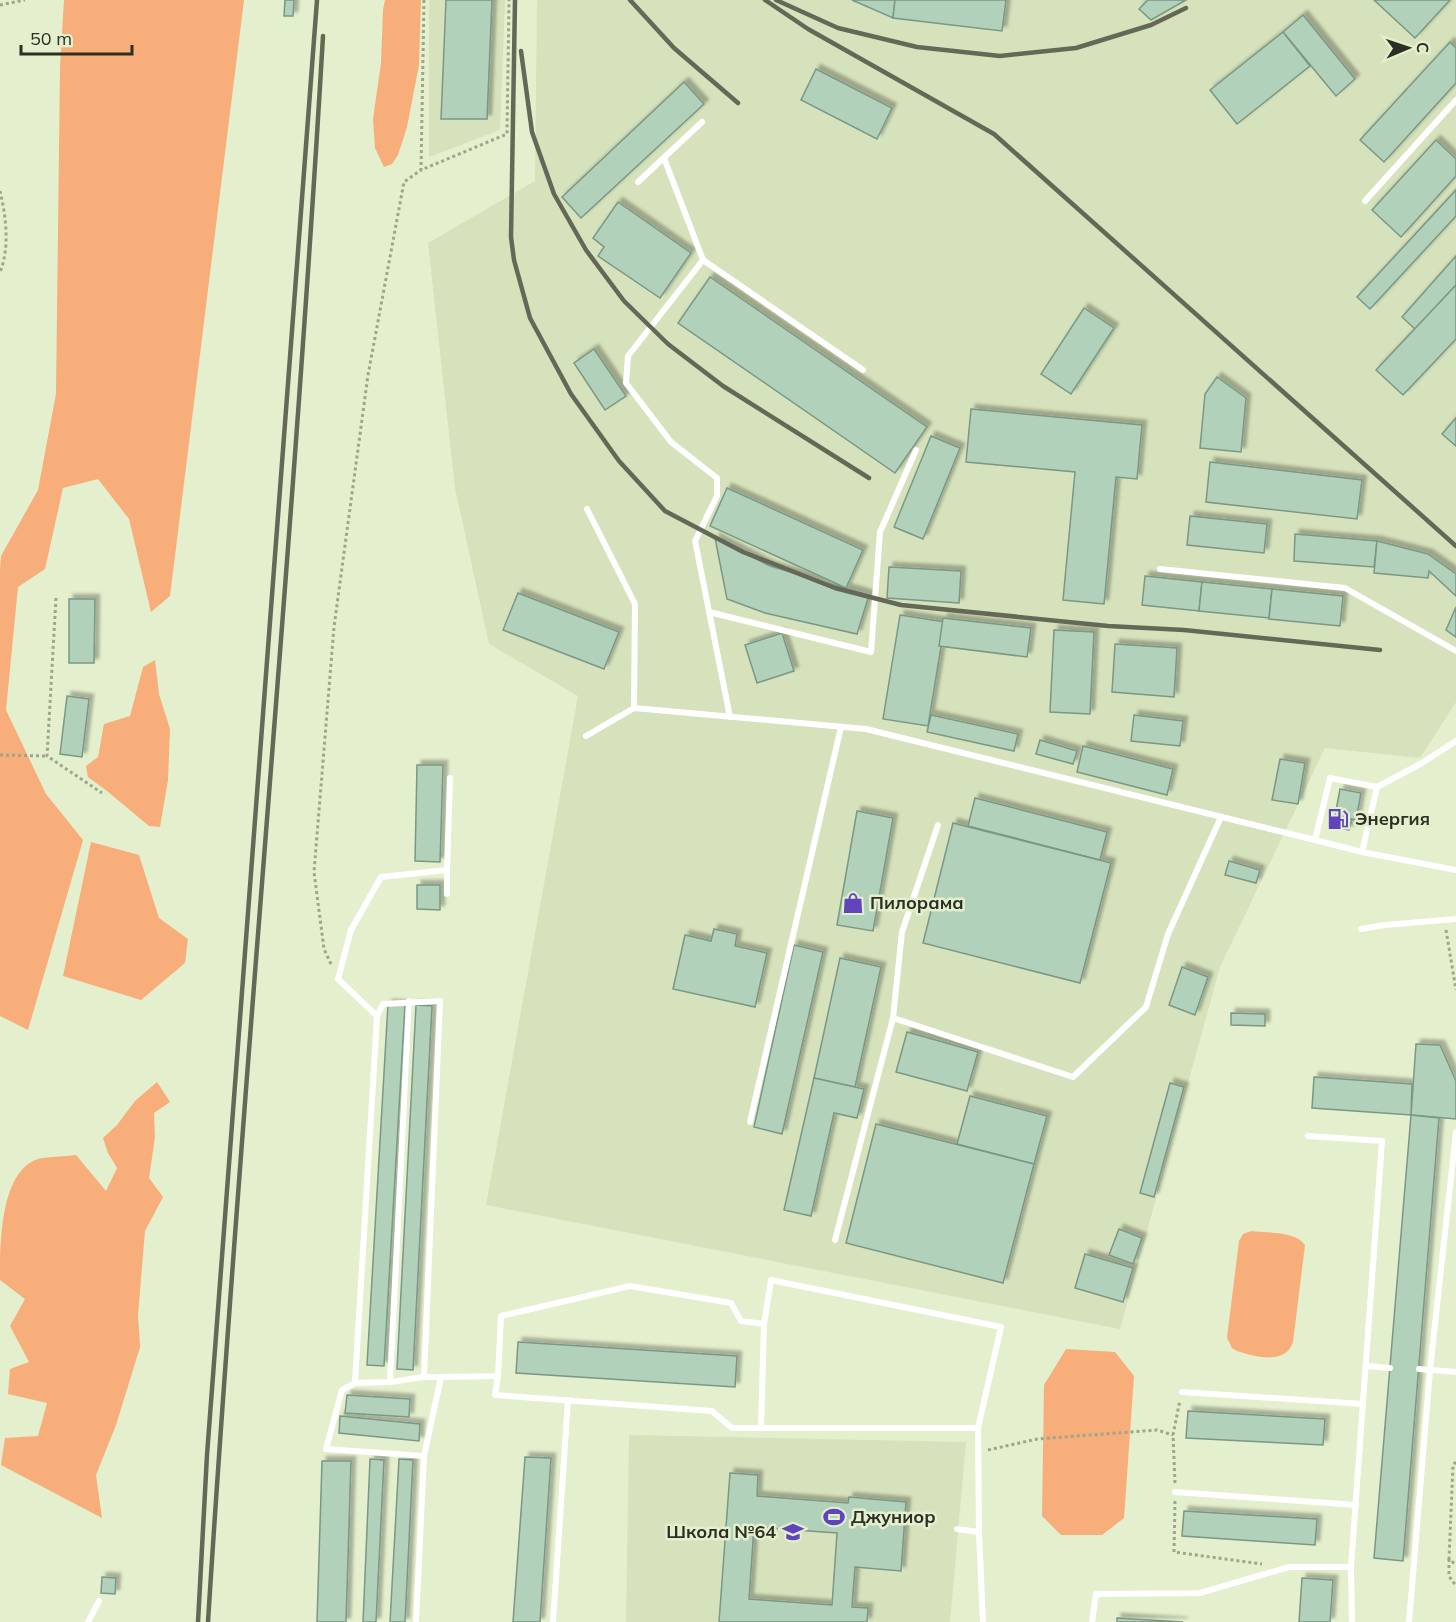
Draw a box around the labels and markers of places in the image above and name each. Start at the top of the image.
fuel station icon: Энергия [1326,807,1350,831]
place label: Энергия [1355,807,1430,830]
shop icon: Пилорама [841,891,865,915]
place label: Пилорама [870,891,964,914]
sports icon: Джуниор [822,1505,846,1529]
place label: Джуниор [851,1505,936,1528]
place label: Школа №64 [666,1520,776,1543]
school or university icon: Школа №64 [781,1520,805,1544]

